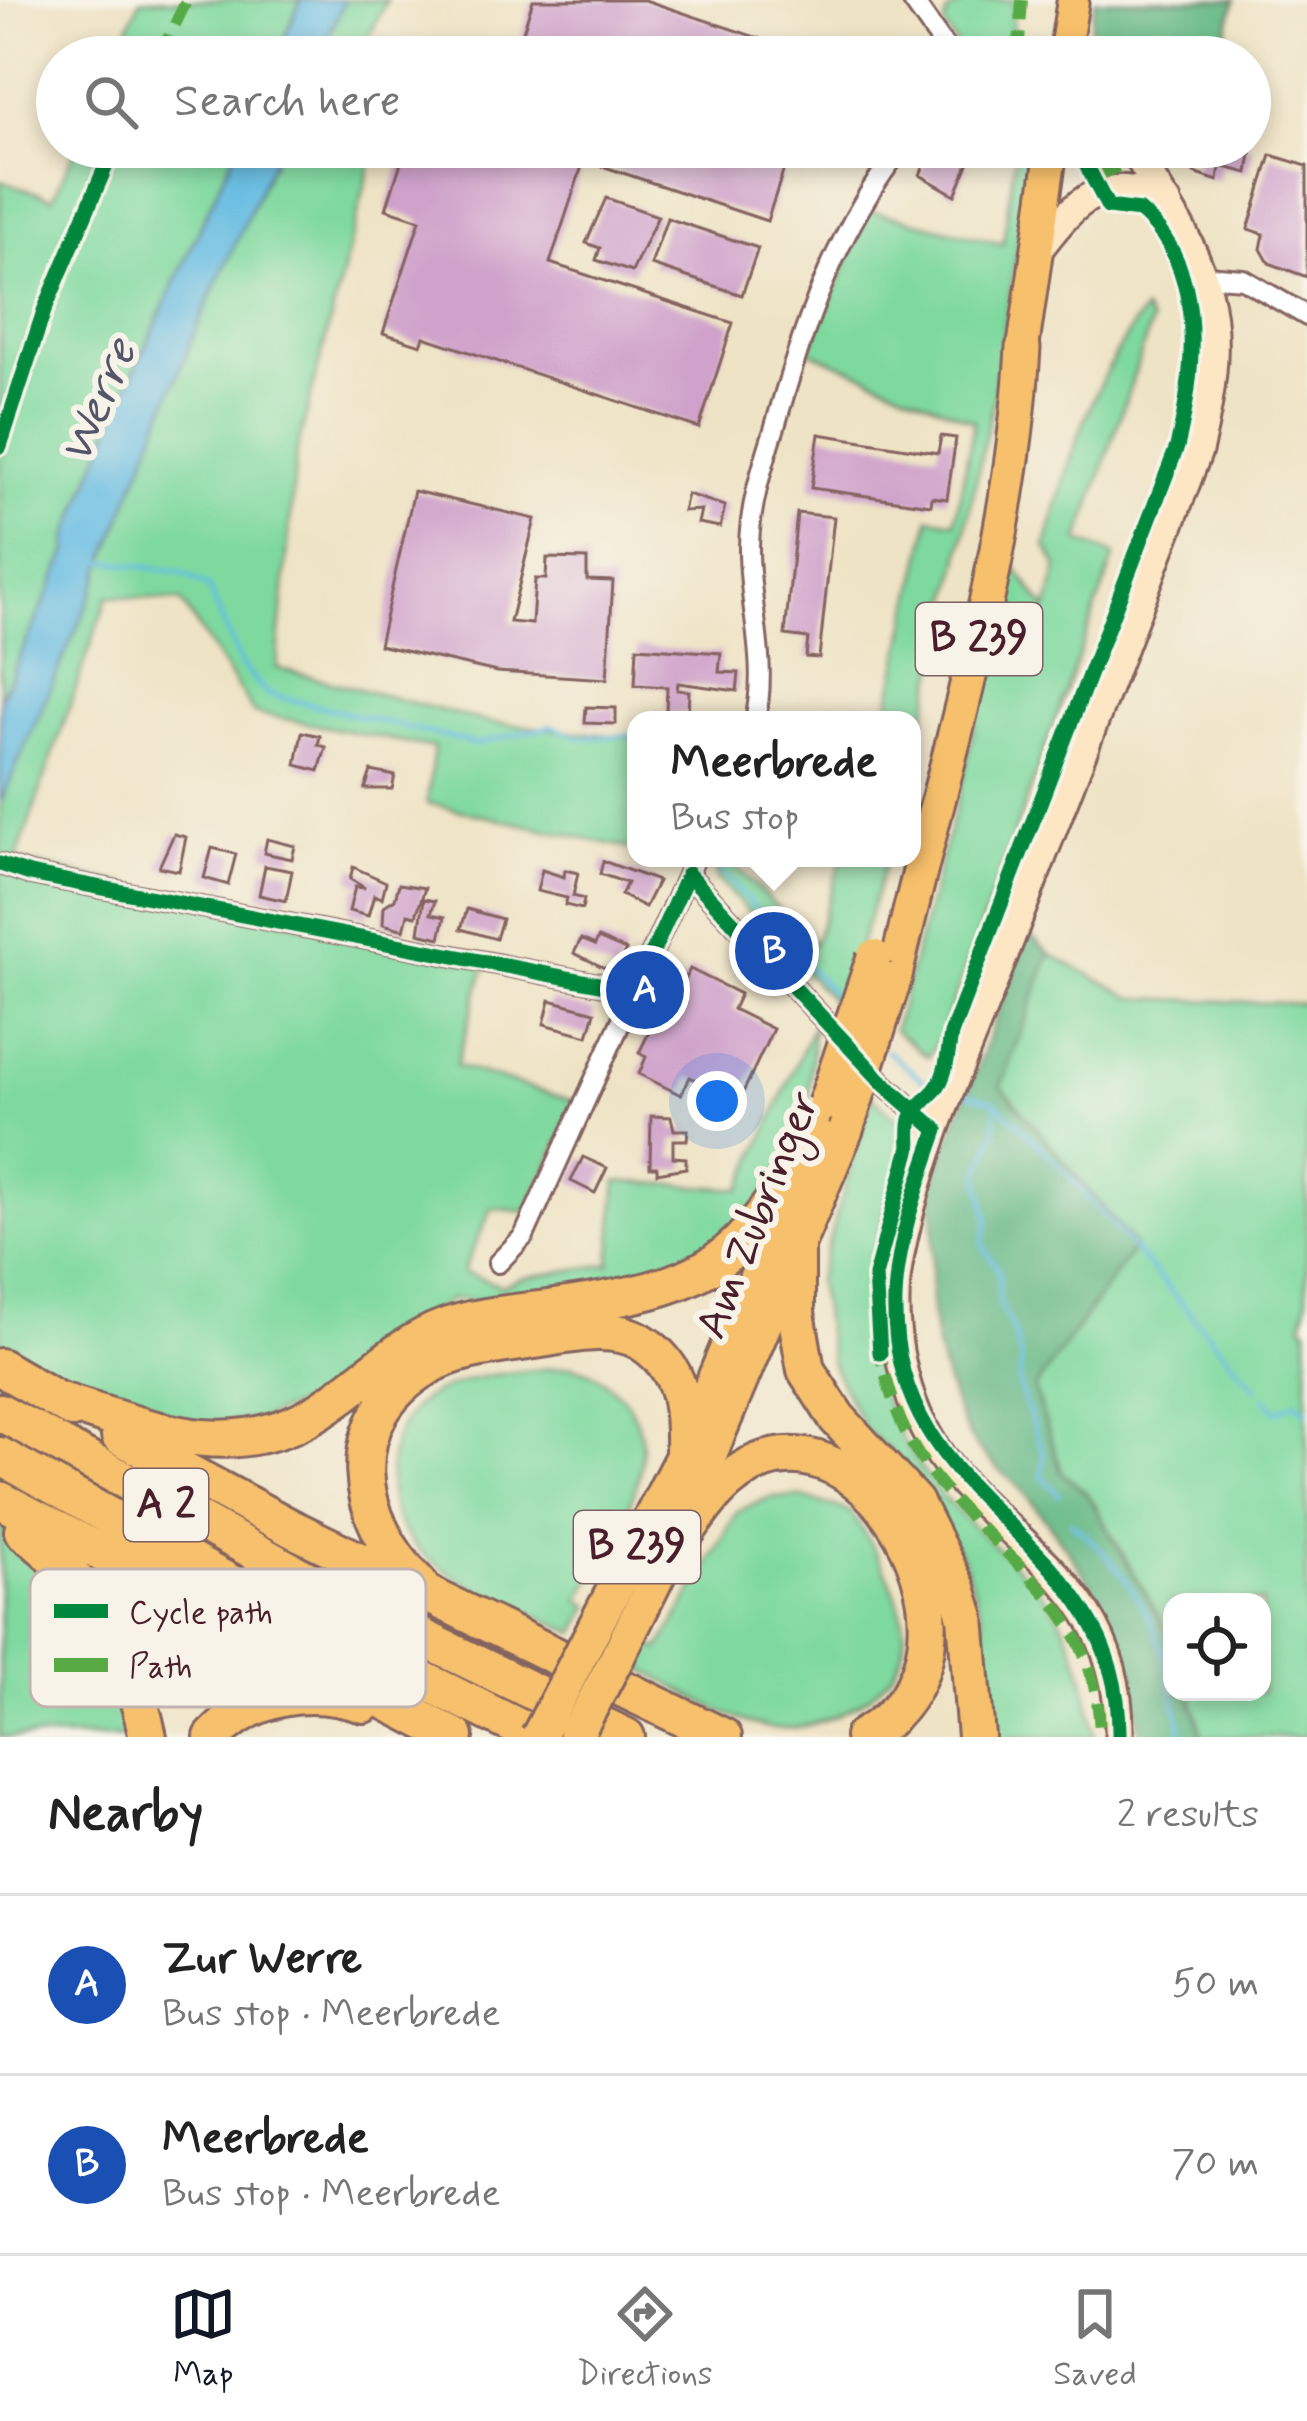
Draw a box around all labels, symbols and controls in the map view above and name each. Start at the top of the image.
search box [36,36,1271,168]
icon: search [78,69,144,135]
text: Search here [174,73,401,132]
water label: Werre [45,328,154,474]
road number: B 239 [916,603,1042,675]
popup [627,711,921,867]
text: Meerbrede [671,734,877,793]
text: Bus stop [671,793,800,844]
pin: B [735,906,813,996]
pin: A [606,945,684,1035]
your location [687,1071,747,1131]
street label: Am Zubringer [682,1082,839,1349]
road number: A 2 [124,1469,208,1541]
road number: B 239 [574,1511,700,1583]
legend [30,1569,426,1707]
text: Cycle path [129,1592,273,1636]
map controls [1163,1593,1271,1701]
button: locate [1163,1593,1271,1701]
text: Path [129,1646,192,1690]
text: Nearby [48,1782,203,1848]
text: 2 results [1117,1790,1259,1841]
text: Zur Werre [162,1930,362,1989]
text: A [74,1959,100,2010]
text: 50 m [1172,1959,1259,2010]
text: Bus stop · Meerbrede [162,1989,500,2040]
text: Meerbrede [162,2110,369,2169]
text: B [75,2139,99,2190]
text: 70 m [1171,2139,1259,2190]
text: Bus stop · Meerbrede [162,2169,500,2220]
tab: Map [170,2281,236,2397]
tab: Directions [577,2281,713,2397]
tab: Saved [1053,2281,1137,2397]

